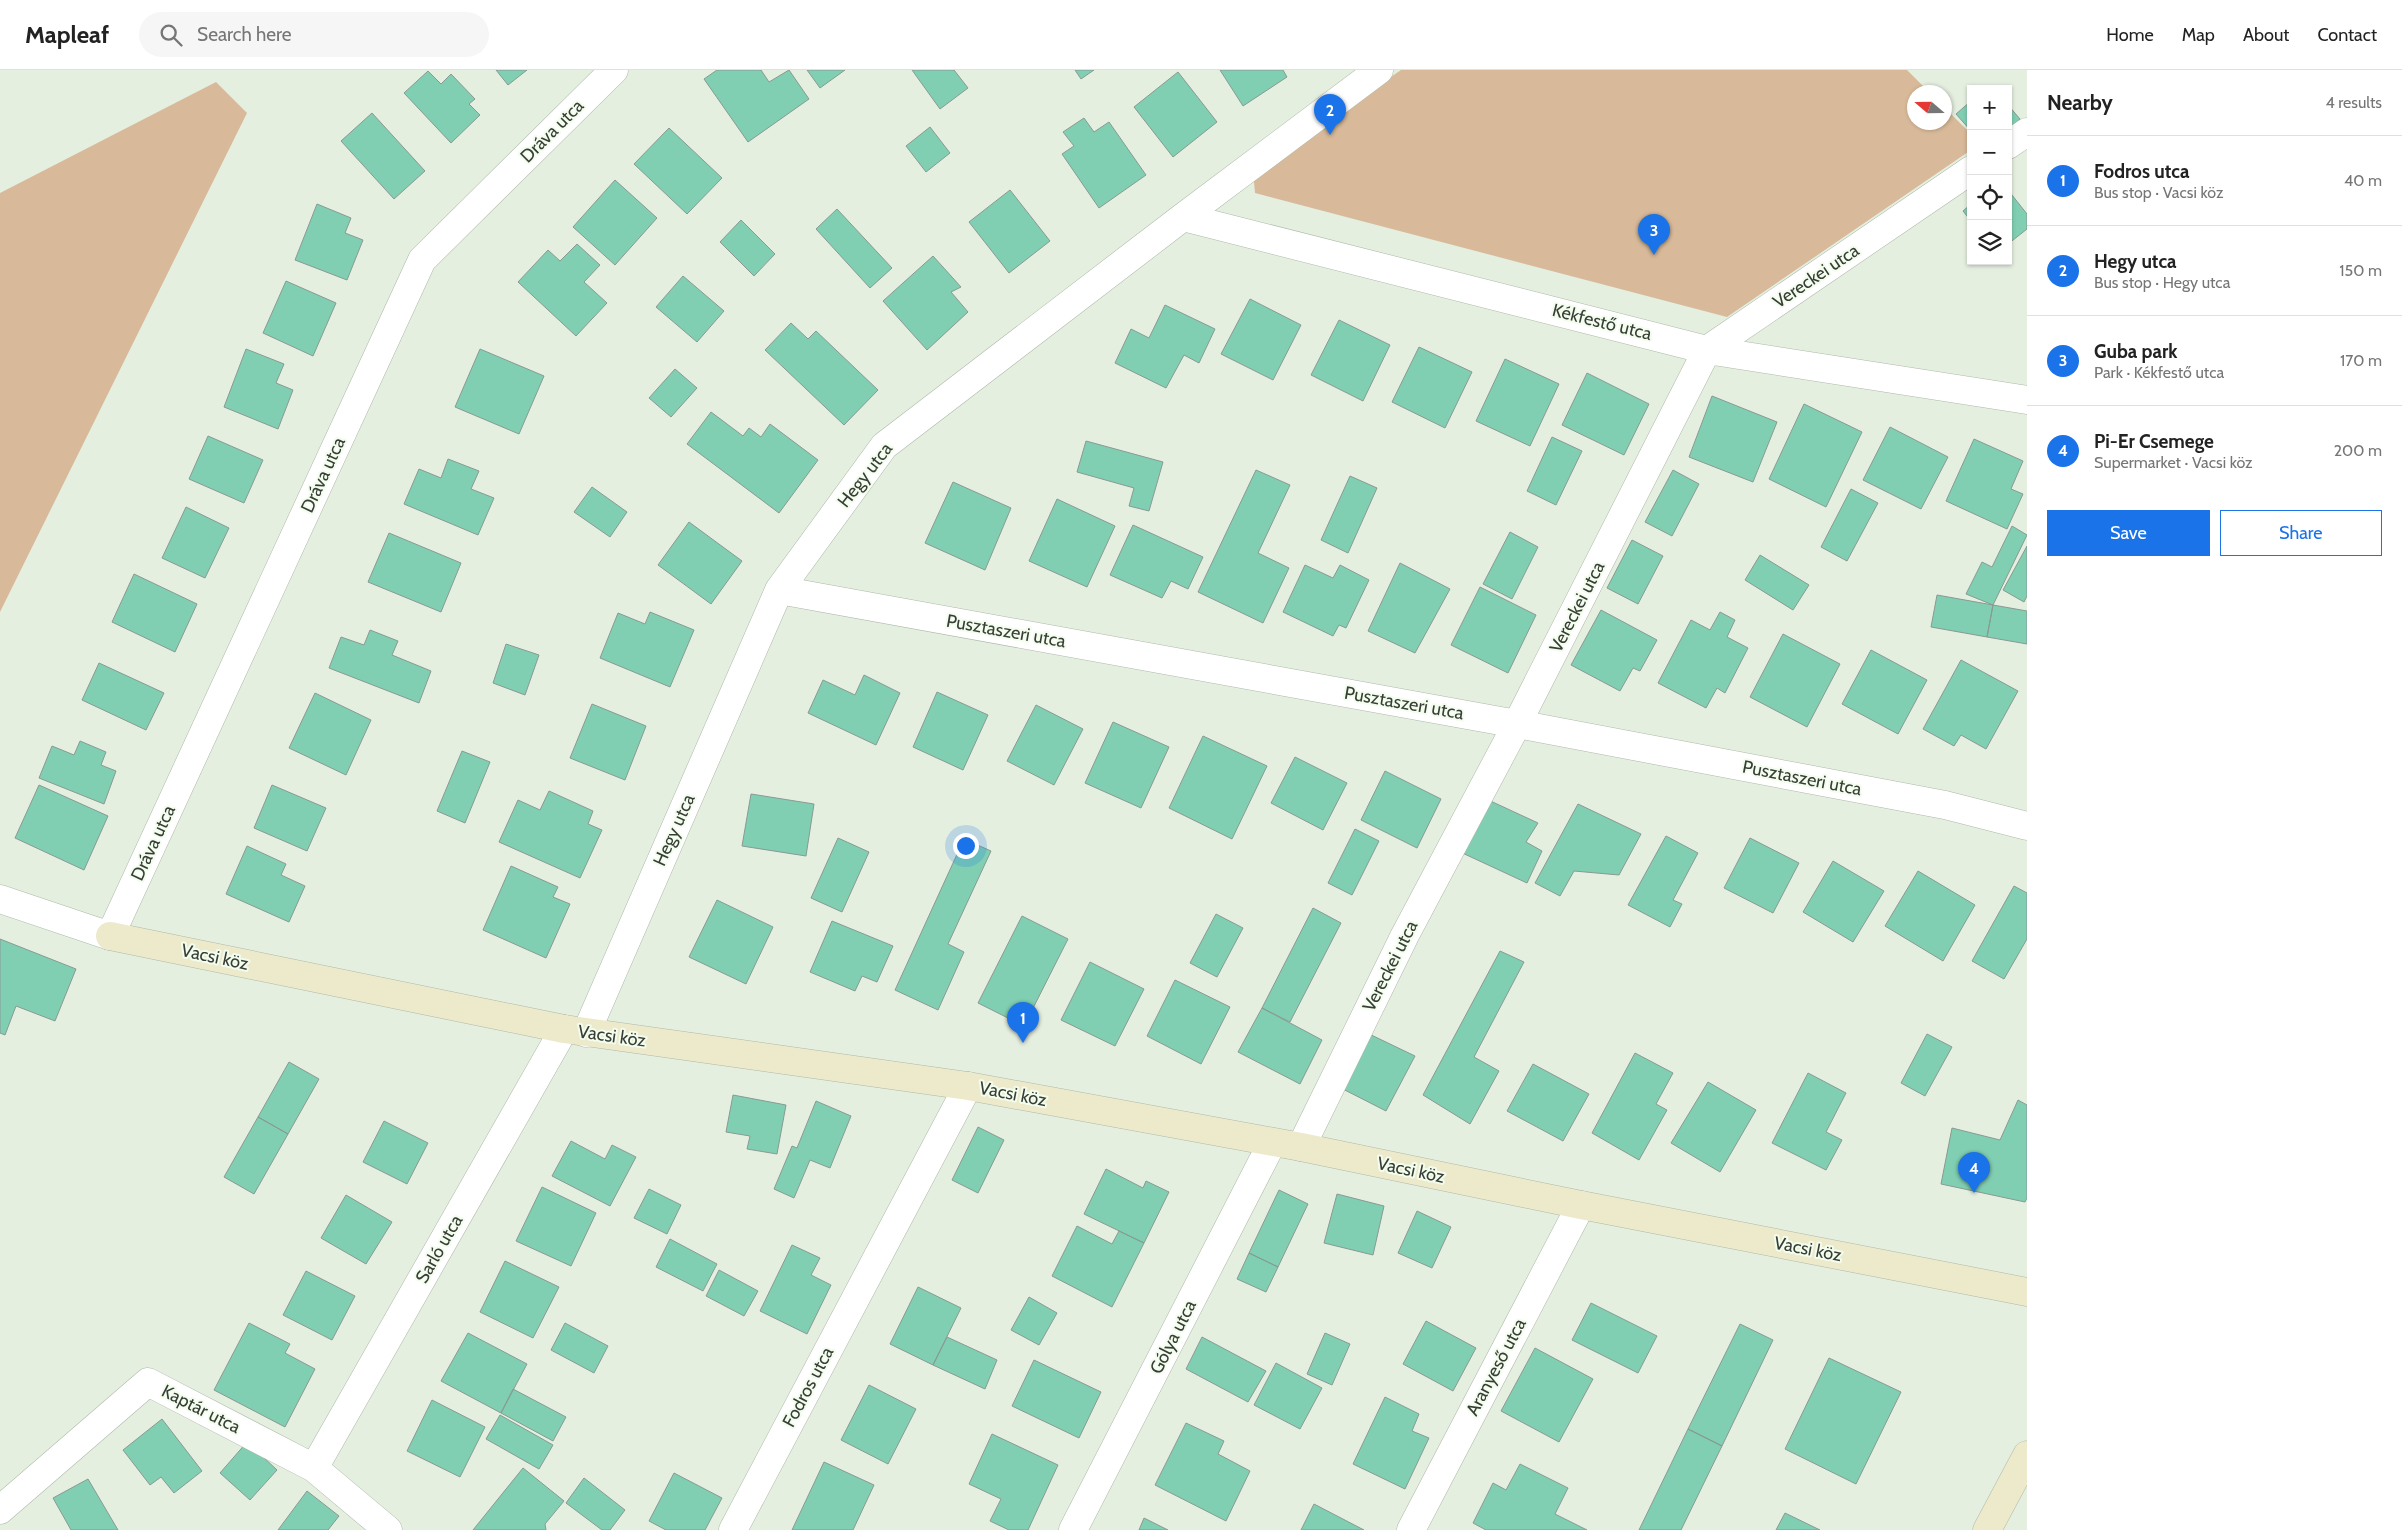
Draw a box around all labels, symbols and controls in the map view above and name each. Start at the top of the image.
search box [139,12,489,57]
text: Mapleaf [25,20,109,49]
icon: search [157,21,185,49]
text: Search here [197,23,291,46]
text: Home [2106,24,2154,46]
text: Map [2182,24,2215,46]
text: About [2243,24,2289,46]
text: Contact [2317,24,2377,46]
north arrow [1907,85,1952,130]
map controls [1967,85,2012,265]
button: + [1967,85,2012,130]
text: Nearby [2047,90,2113,115]
text: 4 results [2325,93,2382,112]
pin: 2 [1314,94,1346,135]
street label: Dráva utca [516,95,588,167]
button: − [1967,130,2012,175]
text: Fodros utca [2094,160,2189,183]
text: 1 [2060,171,2066,190]
text: 40 m [2344,171,2382,190]
button: locate [1967,175,2012,220]
text: Bus stop · Vacsi köz [2094,183,2223,202]
pin: 3 [1638,214,1670,255]
button: layers [1967,220,2012,265]
street label: Vereckei utca [1769,239,1863,313]
text: Hegy utca [2094,250,2177,273]
text: 2 [2059,261,2067,280]
text: 150 m [2339,261,2382,280]
text: Bus stop · Hegy utca [2094,273,2230,292]
street label: Kékfestő utca [1550,299,1654,345]
text: Guba park [2094,340,2177,363]
text: 3 [2059,351,2067,370]
text: 170 m [2340,351,2382,370]
text: Park · Kékfestő utca [2094,363,2224,382]
text: Pi-Er Csemege [2094,430,2214,453]
street label: Dráva utca [296,434,350,516]
street label: Hegy utca [833,438,897,512]
text: 4 [2058,441,2068,460]
text: 200 m [2334,441,2382,460]
text: Supermarket · Vacsi köz [2094,453,2253,472]
button: Save [2047,510,2210,556]
button: Share [2220,510,2382,556]
street label: Vereckei utca [1545,558,1609,656]
street label: Pusztaszeri utca [945,610,1068,652]
street label: Pusztaszeri utca [1343,682,1466,724]
street label: Pusztaszeri utca [1741,756,1864,800]
street label: Hegy utca [648,790,700,869]
street label: Dráva utca [126,802,180,884]
your location [953,833,979,859]
street label: Vereckei utca [1358,917,1422,1015]
street label: Vacsi köz [179,939,251,975]
pin: 1 [1007,1002,1039,1043]
street label: Vacsi köz [577,1020,648,1052]
street label: Vacsi köz [977,1077,1049,1111]
street label: Vacsi köz [1375,1152,1447,1188]
pin: 4 [1958,1152,1990,1193]
street label: Sarló utca [411,1211,468,1287]
street label: Vacsi köz [1772,1232,1844,1266]
street label: Gólya utca [1145,1296,1201,1378]
street label: Aranyeső utca [1461,1314,1531,1419]
street label: Fodros utca [778,1343,838,1431]
street label: Kaptár utca [158,1380,244,1438]

